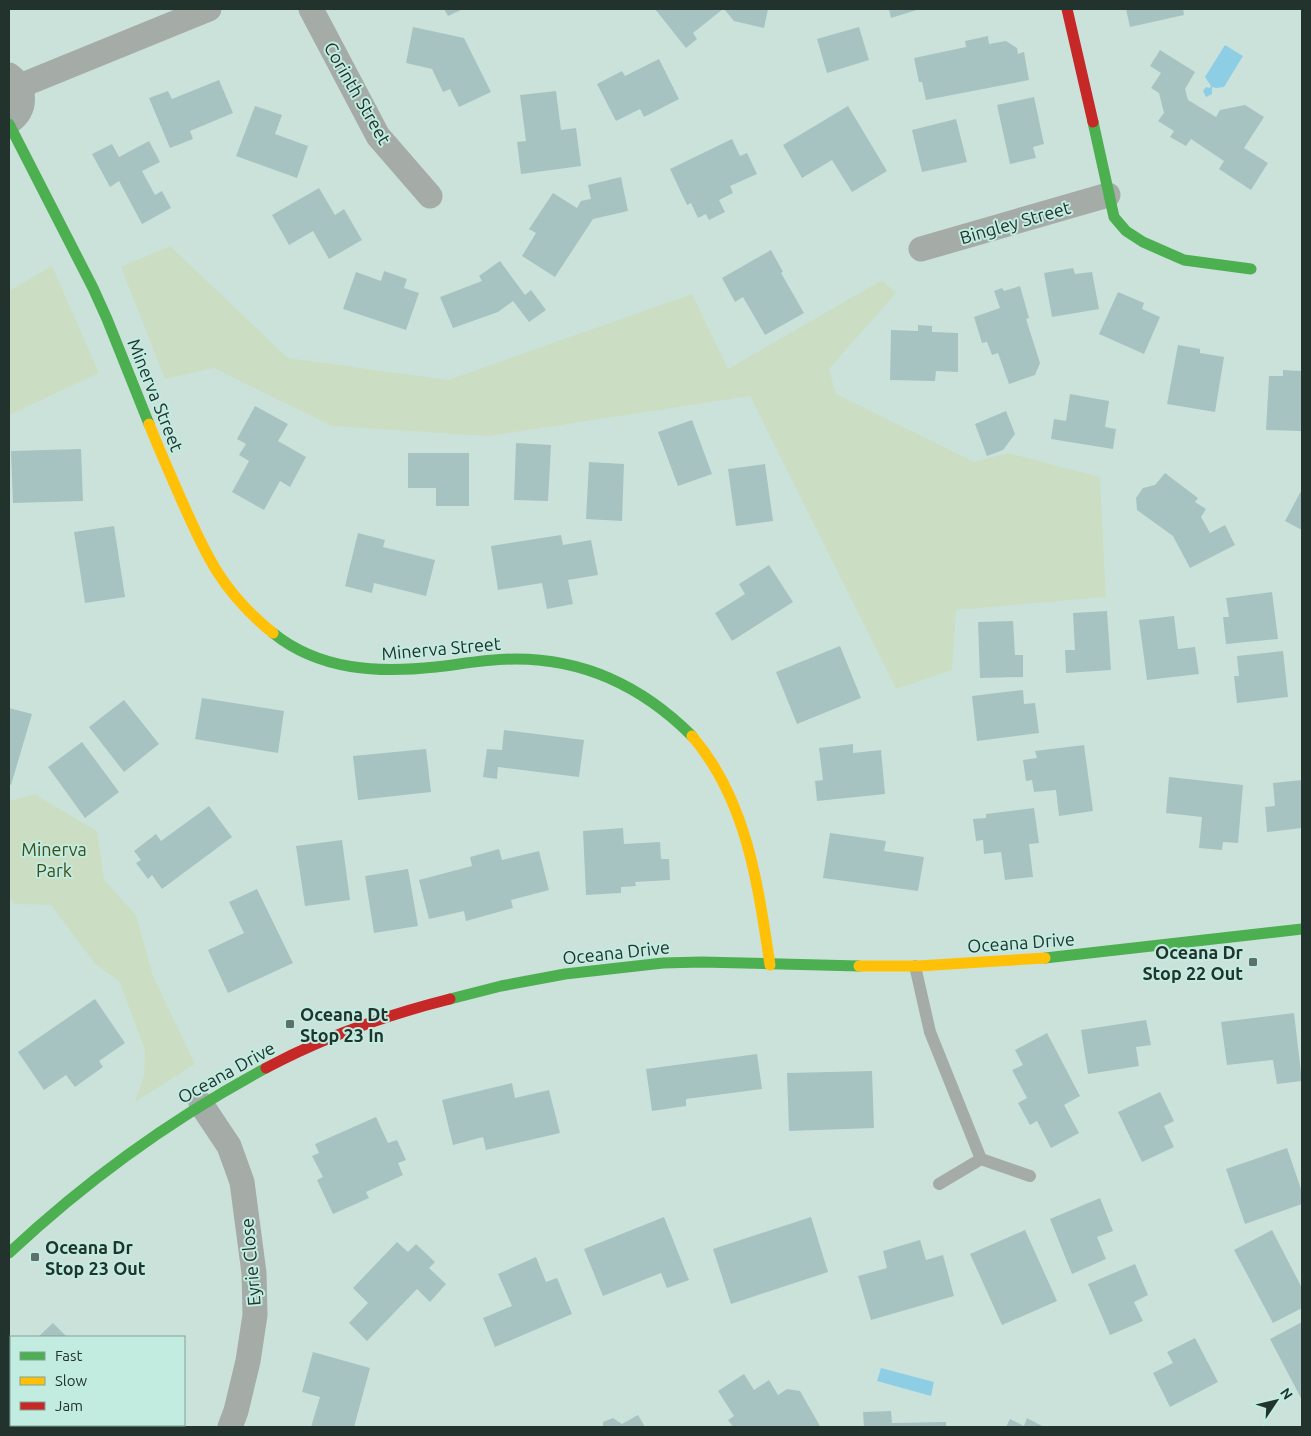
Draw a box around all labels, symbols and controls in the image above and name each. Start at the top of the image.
street label: Corinth Street [321,38,395,148]
street label: Bingley Street [957,197,1073,247]
street label: Minerva Street [124,336,188,454]
street label: Minerva Street [380,633,502,663]
park label: Minerva Park [21,839,87,880]
street label: Oceana Drive [967,928,1075,956]
street label: Oceana Drive [561,936,671,968]
place label: Oceana Dr Stop 22 Out [1142,942,1244,983]
marker: Oceana Dr Stop 22 Out [1247,956,1259,968]
place label: Oceana Dt Stop 23 In [300,1004,388,1045]
marker: Oceana Dt Stop 23 In [284,1018,296,1030]
street label: Oceana Drive [174,1037,278,1107]
street label: Eyrie Close [236,1217,264,1307]
place label: Oceana Dr Stop 23 Out [45,1237,146,1278]
marker: Oceana Dr Stop 23 Out [29,1251,41,1263]
legend [10,1336,185,1426]
text: Fast [55,1347,83,1364]
text: Slow [55,1372,88,1389]
north arrow [1251,1376,1301,1426]
text: N [1277,1385,1296,1402]
text: Jam [55,1397,83,1414]

